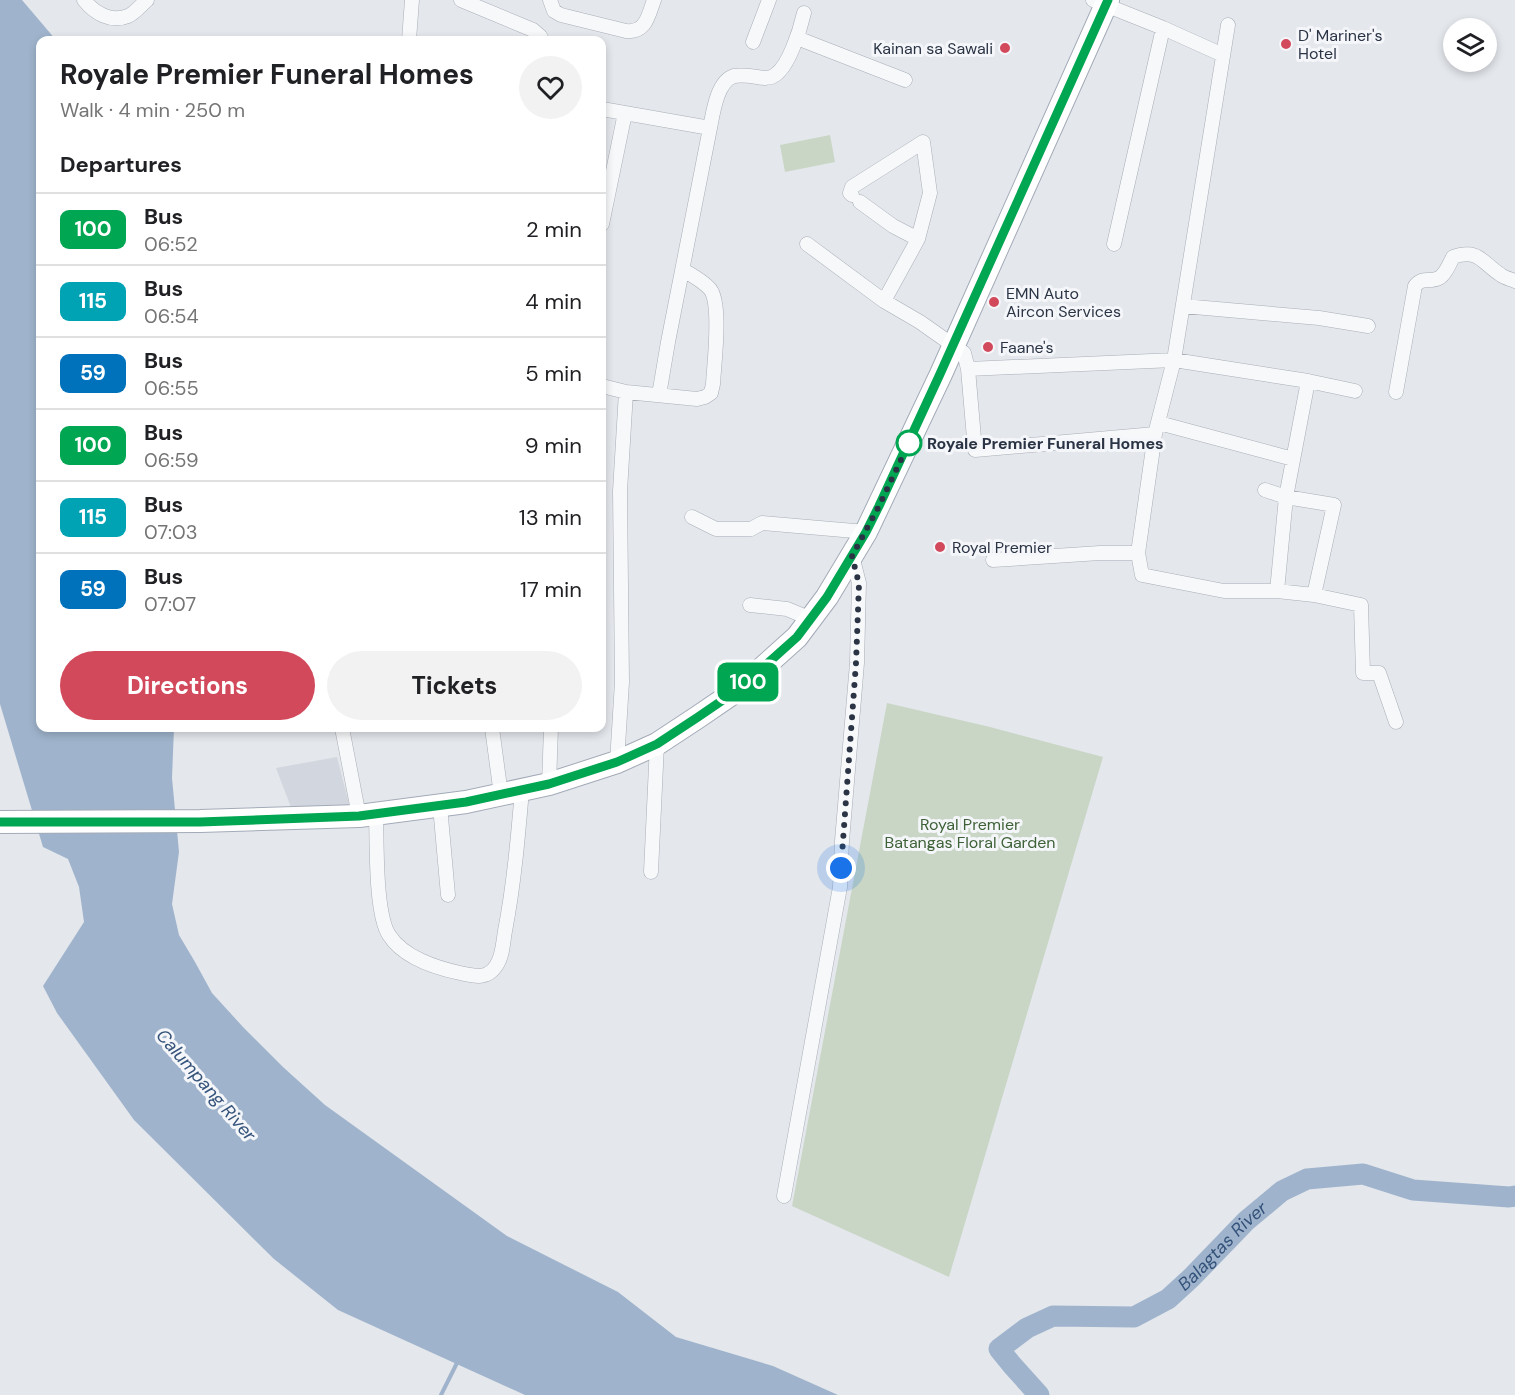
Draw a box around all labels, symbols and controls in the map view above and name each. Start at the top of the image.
map controls [1443,18,1497,72]
button: layers [1443,18,1497,72]
place label: D' Mariner's Hotel [1298,25,1383,64]
marker: D' Mariner's Hotel [1279,37,1293,51]
place label: Kainan sa Sawali [873,38,993,59]
marker: Kainan sa Sawali [998,41,1012,55]
text: Royale Premier Funeral Homes [60,56,474,93]
button: heart [519,56,582,119]
text: Walk · 4 min · 250 m [60,97,245,123]
text: Departures [60,150,182,179]
text: Bus [144,202,183,231]
text: 100 [74,215,112,243]
text: 2 min [526,215,582,244]
text: 06:52 [144,231,198,257]
text: Bus [144,274,183,303]
place label: EMN Auto Aircon Services [1006,283,1121,322]
text: 115 [79,287,107,315]
text: 4 min [525,287,582,316]
marker: EMN Auto Aircon Services [987,295,1001,309]
text: 06:54 [144,303,199,329]
place label: Faane's [1000,337,1054,358]
marker: Faane's [981,340,995,354]
text: Bus [144,346,183,375]
text: 59 [80,359,106,387]
text: 5 min [525,359,582,388]
text: 06:55 [144,375,199,401]
text: Bus [144,418,183,447]
marker: Royale Premier Funeral Homes [896,430,922,456]
text: 100 [74,431,112,459]
text: 9 min [525,431,582,460]
place label: Royale Premier Funeral Homes [927,433,1164,454]
text: 06:59 [144,447,198,473]
text: Bus [144,490,183,519]
text: 115 [79,503,107,531]
text: 13 min [519,503,582,532]
text: 07:03 [144,519,198,545]
place label: Royal Premier [952,537,1052,558]
marker: Royal Premier [933,540,947,554]
text: Bus [144,562,183,591]
text: 59 [80,575,106,603]
text: 17 min [520,575,582,604]
text: 07:07 [144,591,196,617]
button: Directions [60,651,315,720]
button: Tickets [327,651,582,720]
line badge: 100 [714,662,783,702]
text: 100 [729,668,767,696]
park label: Royal Premier Batangas Floral Garden [884,814,1056,853]
your location [826,853,856,883]
water label: Calumpang River [151,1024,262,1147]
water label: Balagtas River [1173,1195,1273,1296]

